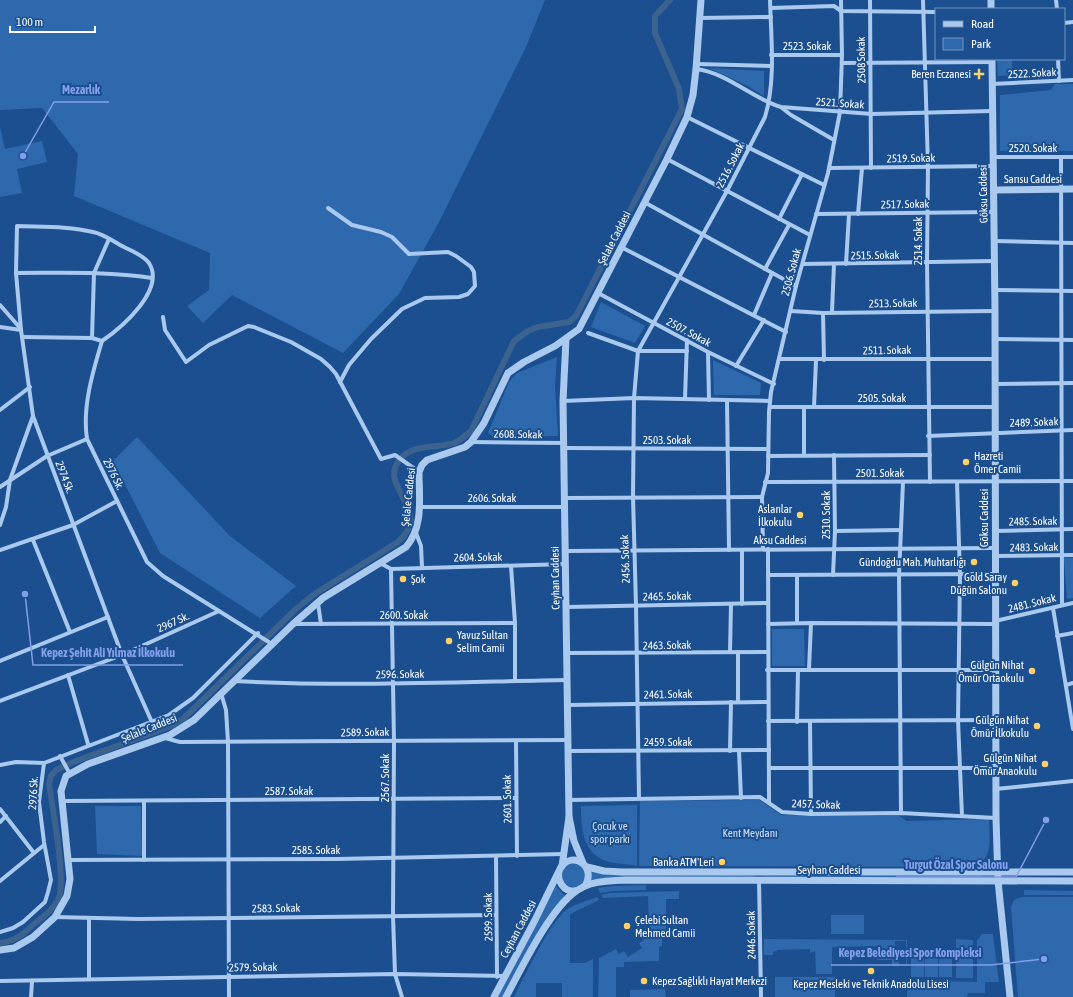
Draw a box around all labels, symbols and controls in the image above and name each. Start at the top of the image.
scale bar [10,8,95,34]
legend [935,8,1065,60]
text: 100 m [16,15,43,29]
text: Road [971,17,994,31]
street label: 2508 Sokak [855,36,867,83]
text: Park [971,37,992,51]
street label: 2523. Sokak [783,40,832,52]
street label: 2522. Sokak [1007,66,1057,80]
place label: Beren Eczanesi [911,68,971,80]
marker: Beren Eczanesi [974,69,984,79]
callout: Mezarlık [54,78,109,102]
text: Mezarlık [62,83,101,97]
street label: 2521. Sokak [815,95,865,111]
street label: 2516. Sokak [714,140,746,189]
street label: 2520. Sokak [1009,142,1058,154]
street label: 2519. Sokak [887,152,936,164]
street label: Göksu Caddesi [976,165,990,223]
street label: Sarısu Caddesi [1004,173,1062,185]
street label: 2517. Sokak [881,198,930,210]
street label: Şelale Caddesi [595,209,633,267]
street label: 2514. Sokak [912,216,924,265]
street label: 2506. Sokak [779,247,803,297]
street label: 2515. Sokak [851,249,900,261]
street label: 2513. Sokak [869,297,918,309]
street label: 2507. Sokak [665,315,713,349]
street label: 2511. Sokak [863,344,912,356]
street label: 2505. Sokak [858,392,907,404]
street label: 2489. Sokak [1009,415,1059,429]
street label: 2608. Sokak [494,428,543,440]
street label: 2503. Sokak [643,434,692,446]
place label: Hazreti Ömer Camii [974,450,1021,475]
street label: 2976 Sk. [101,456,127,492]
marker: Hazreti Ömer Camii [961,457,971,467]
street label: 2974 Sk. [53,459,77,495]
street label: Şelale Caddesi [399,467,417,527]
street label: 2501. Sokak [856,467,905,479]
street label: Göksu Caddesi [978,489,990,547]
street label: 2510. Sokak [820,490,832,539]
street label: 2606. Sokak [468,492,517,504]
place label: Aslanlar İlkokulu [758,503,793,528]
marker: Aslanlar İlkokulu [795,510,805,520]
street label: 2485. Sokak [1009,515,1058,527]
street label: 2456. Sokak [618,534,632,584]
street label: Aksu Caddesi [754,534,806,546]
street label: 2483. Sokak [1010,541,1059,553]
street label: Ceyhan Caddesi [548,546,562,610]
street label: 2604. Sokak [454,551,503,563]
place label: Gündoğdu Mah. Muhtarlığı [859,556,966,568]
marker: Gündoğdu Mah. Muhtarlığı [969,557,979,567]
place label: Gold Saray Düğün Salonu [950,571,1007,596]
place label: Şok [411,573,426,585]
marker: Şok [398,574,408,584]
marker: Gold Saray Düğün Salonu [1010,578,1020,588]
street label: 2465. Sokak [643,590,692,602]
street label: 2481. Sokak [1007,591,1057,615]
street label: 2600. Sokak [380,609,429,621]
street label: 2967 Sk. [155,610,191,634]
place label: Yavuz Sultan Selim Camii [457,629,508,654]
marker: Yavuz Sultan Selim Camii [444,636,454,646]
street label: 2463. Sokak [643,639,692,651]
callout: Kepez Şehit Ali Yılmaz İlkokulu [33,641,183,665]
text: Kepez Şehit Ali Yılmaz İlkokulu [41,645,175,660]
place label: Gülgün Nihat Ömür Ortaokulu [958,659,1024,684]
marker: Gülgün Nihat Ömür Ortaokulu [1027,666,1037,676]
street label: 2596. Sokak [376,668,425,680]
street label: 2461. Sokak [644,688,693,700]
street label: Şelale Caddesi [119,711,179,745]
place label: Gülgün Nihat Ömür İlkokulu [971,714,1029,739]
marker: Gülgün Nihat Ömür İlkokulu [1032,721,1042,731]
street label: 2589. Sokak [341,726,390,738]
street label: 2459. Sokak [644,736,693,748]
place label: Gülgün Nihat Ömür Anaokulu [973,752,1037,777]
street label: 2567. Sokak [379,753,391,802]
marker: Gülgün Nihat Ömür Anaokulu [1040,759,1050,769]
street label: 2601. Sokak [501,774,513,823]
street label: 2976 Sk. [26,776,40,810]
street label: 2587. Sokak [265,785,314,797]
street label: 2457. Sokak [791,797,841,811]
park label: Çocuk ve spor parkı [590,820,630,845]
park label: Kent Meydanı [722,827,778,839]
street label: 2585. Sokak [292,844,341,856]
callout: Turgut Özal Spor Salonu [896,853,1016,877]
place label: Banka ATM'Leri [653,856,714,868]
marker: Banka ATM'Leri [717,857,727,867]
text: Turgut Özal Spor Salonu [904,857,1008,872]
street label: Seyhan Caddesi [797,864,861,876]
street label: 2599. Sokak [482,892,494,941]
street label: Ceyhan Caddesi [498,898,538,960]
street label: 2583. Sokak [252,902,301,914]
street label: 2446. Sokak [745,910,757,959]
place label: Çelebi Sultan Mehmed Camii [635,914,695,939]
marker: Çelebi Sultan Mehmed Camii [622,921,632,931]
callout: Kepez Belediyesi Spor Kompleksi [831,941,990,965]
text: Kepez Belediyesi Spor Kompleksi [838,946,982,960]
street label: 2579. Sokak [229,961,278,973]
marker: Kepez Mesleki ve Teknik Anadolu Lisesi [866,966,876,976]
place label: Kepez Sağlıklı Hayat Merkezi [652,975,767,987]
marker: Kepez Sağlıklı Hayat Merkezi [639,976,649,986]
place label: Kepez Mesleki ve Teknik Anadolu Lisesi [793,978,949,990]

